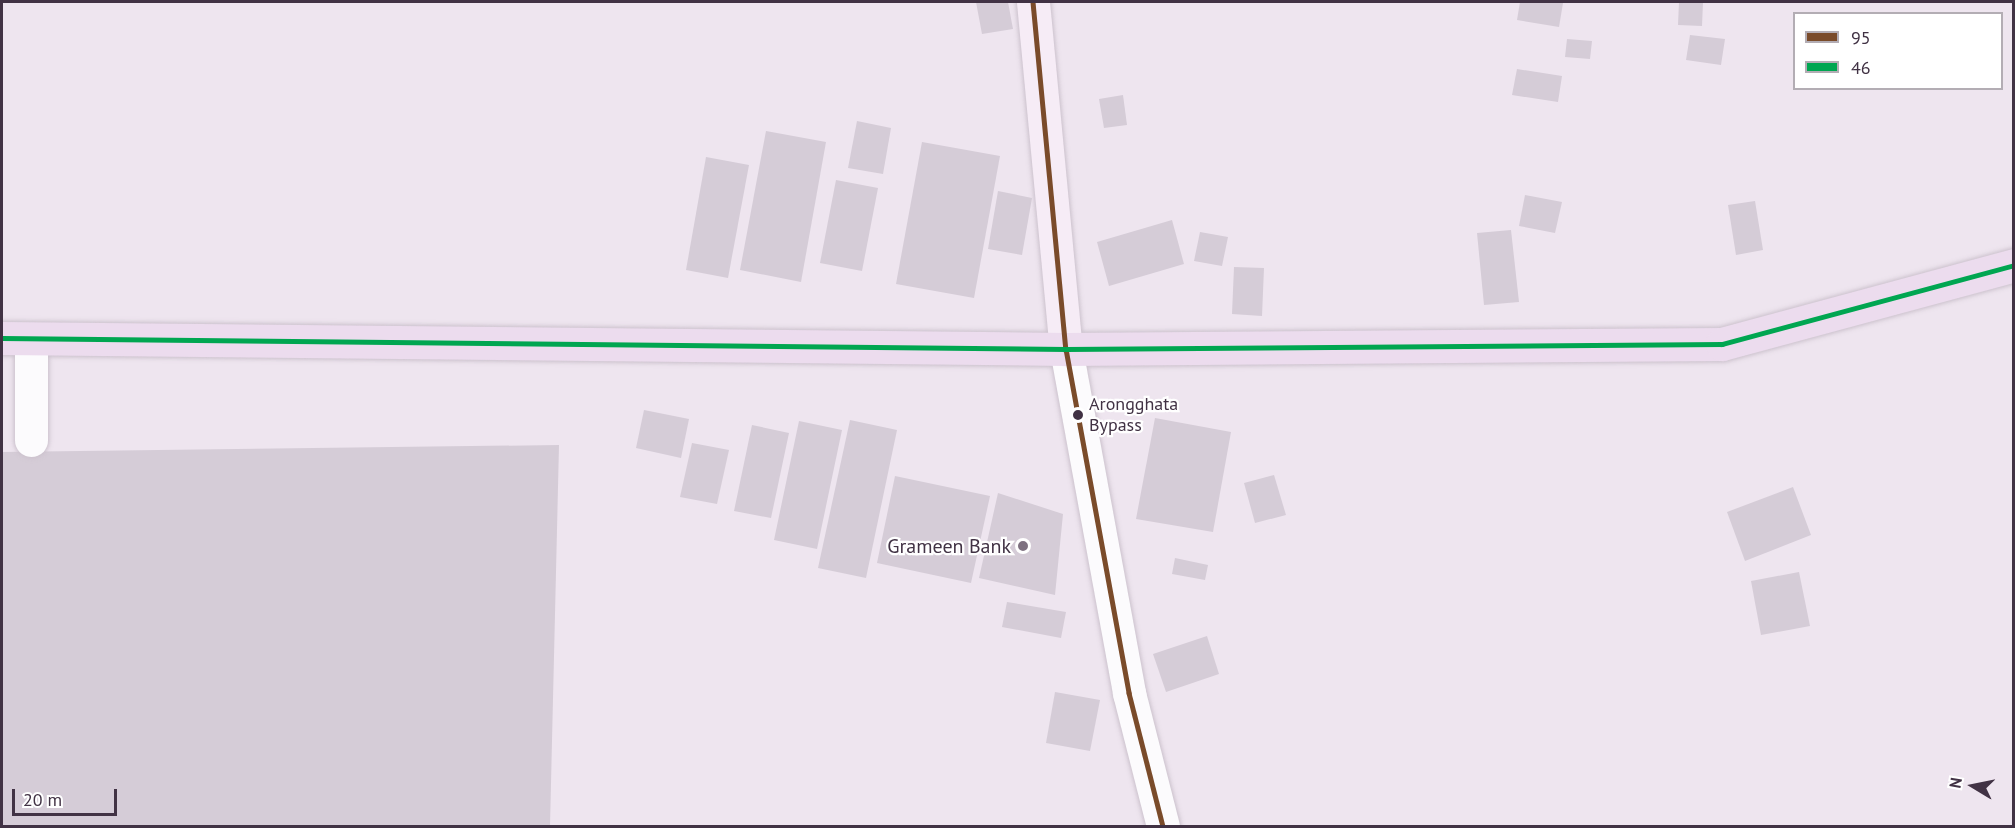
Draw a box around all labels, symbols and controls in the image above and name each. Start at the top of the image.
legend [1793,12,2003,90]
text: 95 [1851,26,1871,49]
text: 46 [1851,56,1871,79]
place label: Arongghata Bypass [1089,394,1178,436]
marker: Arongghata Bypass [1072,409,1084,421]
place label: Grameen Bank [887,534,1011,558]
marker: Grameen Bank [1016,539,1030,553]
north arrow [1943,756,2003,816]
text: N [1945,776,1966,790]
scale bar [15,777,120,815]
text: 20 m [23,788,62,811]

